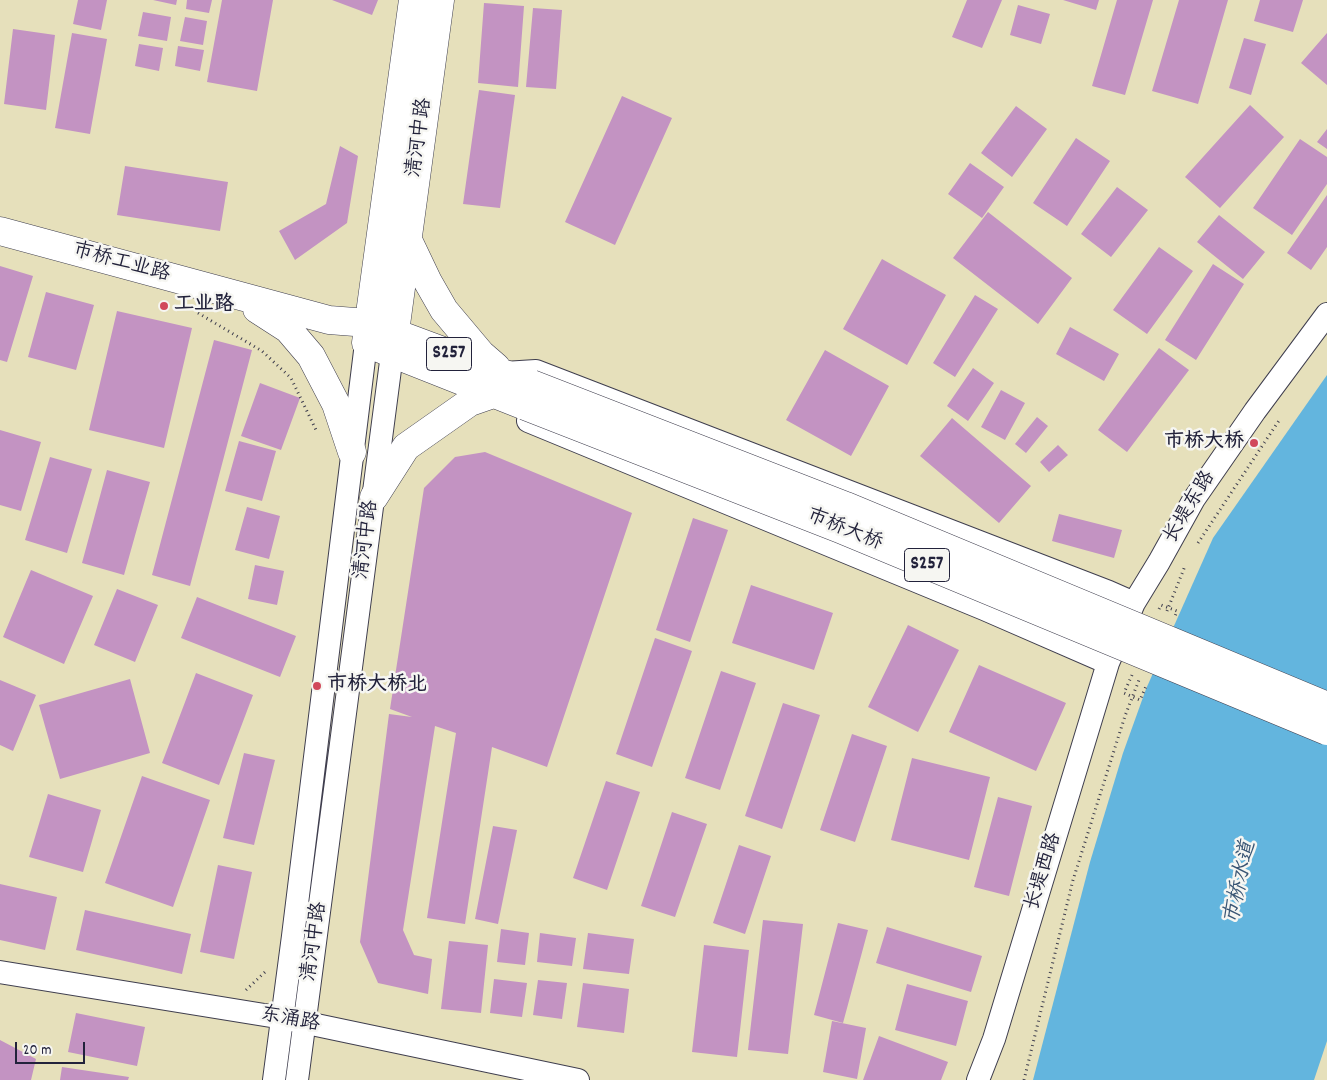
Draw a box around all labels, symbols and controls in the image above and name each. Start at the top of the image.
street label: 清河中路 [404,97,438,179]
street label: 市桥工业路 [70,239,172,289]
place label: 工业路 [174,294,234,318]
marker: 工业路 [158,300,170,312]
road number: S257 [426,338,472,370]
place label: 市桥大桥 [1164,431,1244,455]
marker: 市桥大桥 [1248,437,1260,449]
street label: 长堤东路 [1160,468,1222,548]
street label: 清河中路 [351,499,385,581]
street label: 市桥大桥 [802,505,886,557]
road number: S257 [904,548,950,582]
place label: 市桥大桥北 [327,674,427,698]
marker: 市桥大桥北 [311,680,323,692]
street label: 长堤西路 [1022,830,1068,914]
water label: 市桥水道 [1221,839,1263,927]
street label: 清河中路 [299,901,333,983]
street label: 东涌路 [258,1003,322,1039]
scale bar [18,1032,88,1064]
text: 20 m [23,1040,51,1062]

